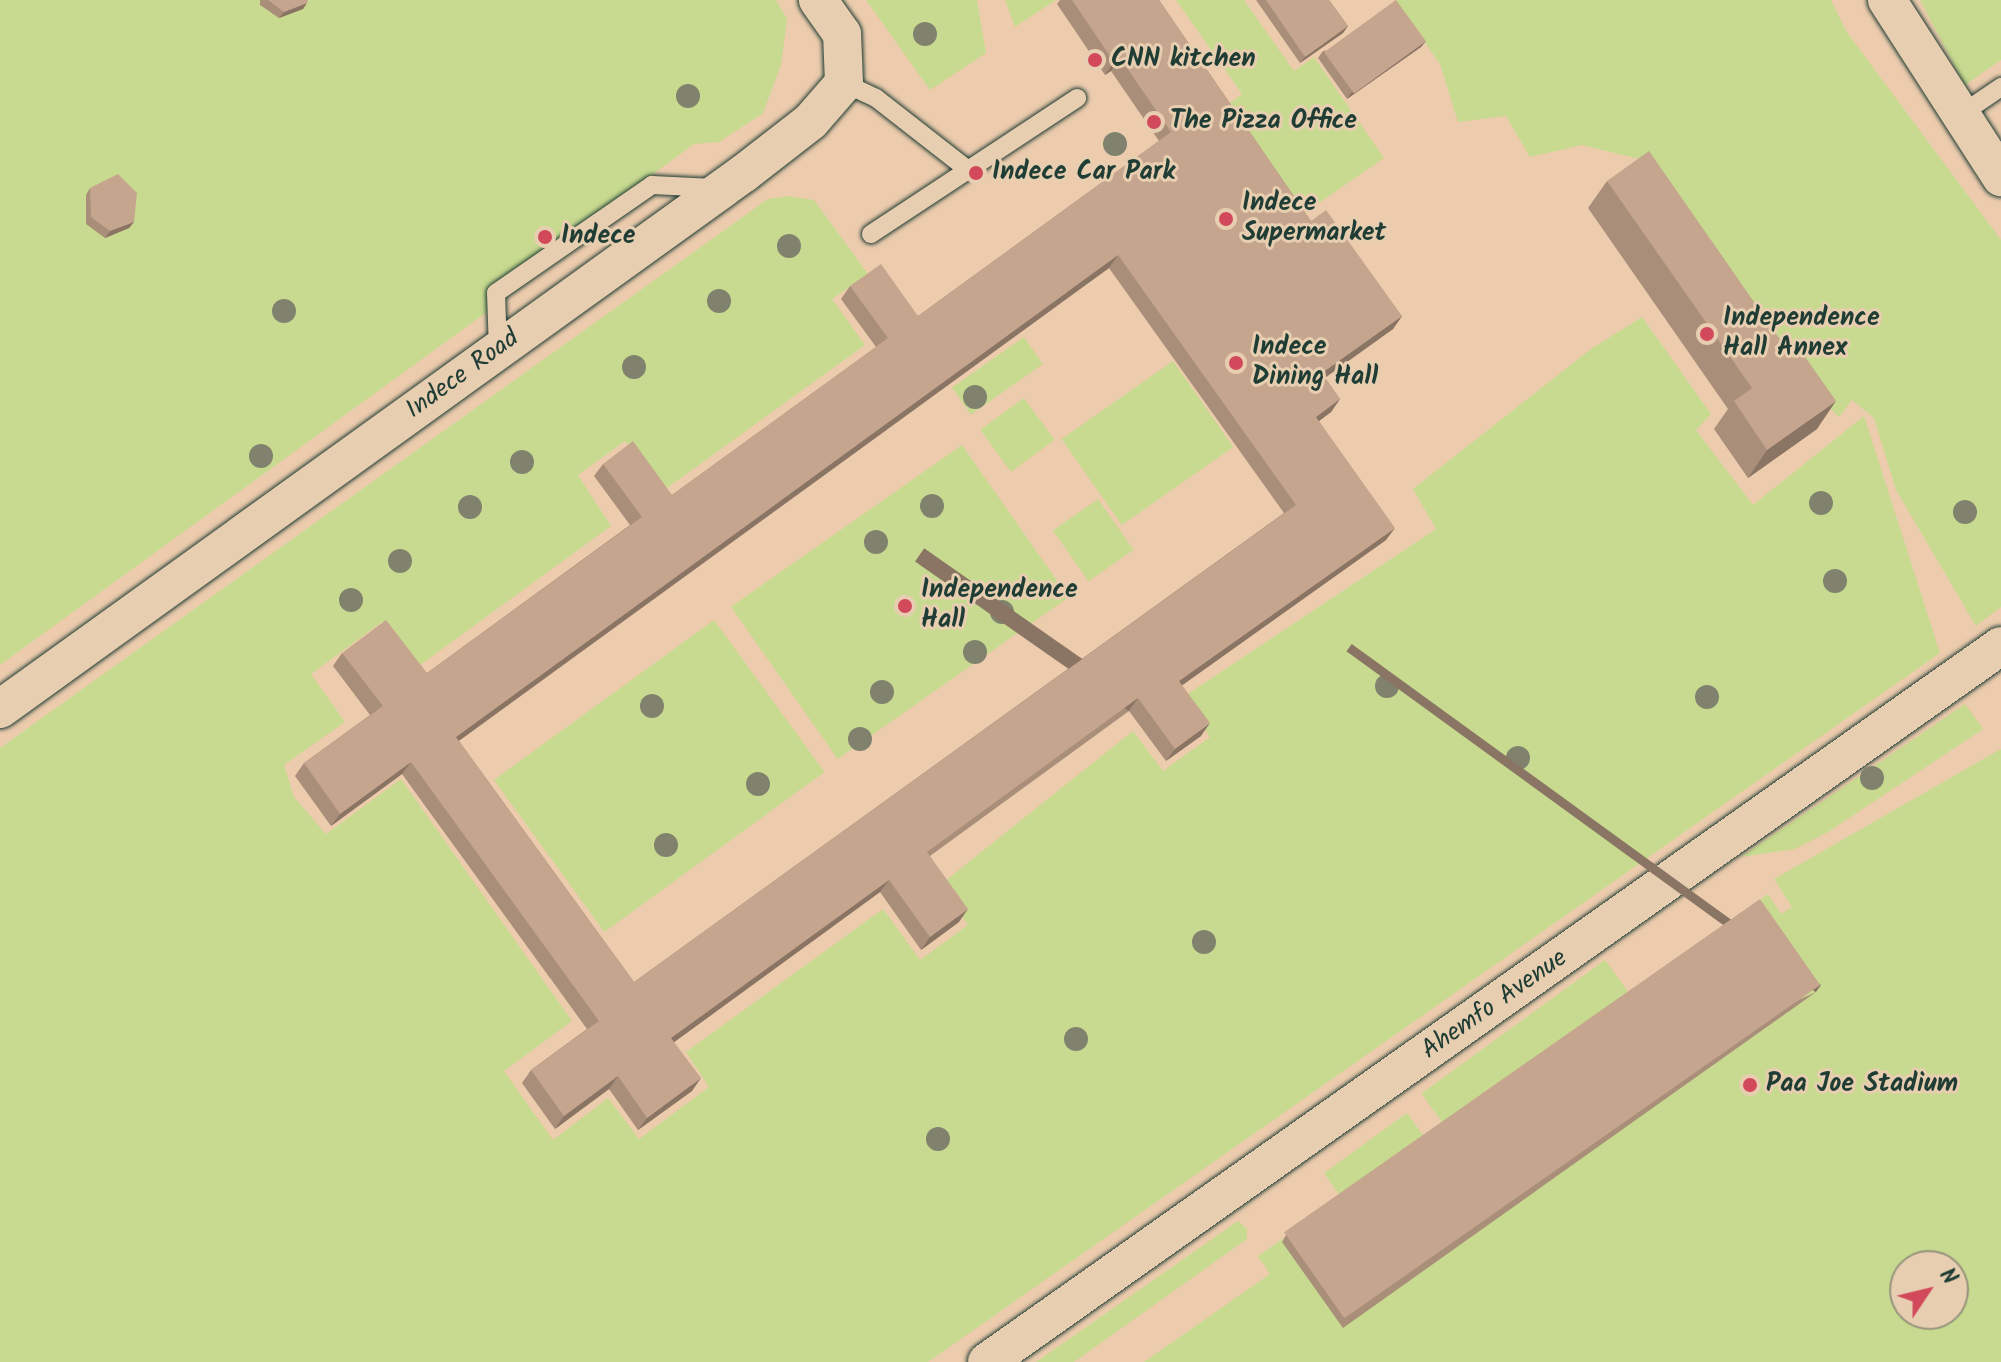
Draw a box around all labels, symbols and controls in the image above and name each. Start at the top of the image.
place label: CNN kitchen [1111,44,1256,76]
marker: CNN kitchen [1086,51,1104,69]
place label: The Pizza Office [1170,106,1357,138]
marker: The Pizza Office [1145,113,1163,131]
place label: Indece Car Park [992,157,1175,189]
marker: Indece Car Park [967,164,985,182]
place label: Indece Supermarket [1242,188,1386,250]
marker: Indece Supermarket [1217,210,1235,228]
place label: Indece [561,221,636,253]
marker: Indece [536,228,554,246]
place label: Independence Hall Annex [1723,303,1880,364]
street label: Indece Road [400,323,526,427]
marker: Independence Hall Annex [1698,325,1716,343]
place label: Indece Dining Hall [1252,332,1378,394]
marker: Indece Dining Hall [1227,354,1245,372]
place label: Independence Hall [921,575,1078,636]
marker: Independence Hall [896,597,914,615]
street label: Ahemfo Avenue [1416,943,1574,1067]
place label: Paa Joe Stadium [1766,1069,1958,1101]
marker: Paa Joe Stadium [1741,1076,1759,1094]
north arrow [1889,1250,1969,1330]
text: N [1929,1261,1966,1293]

